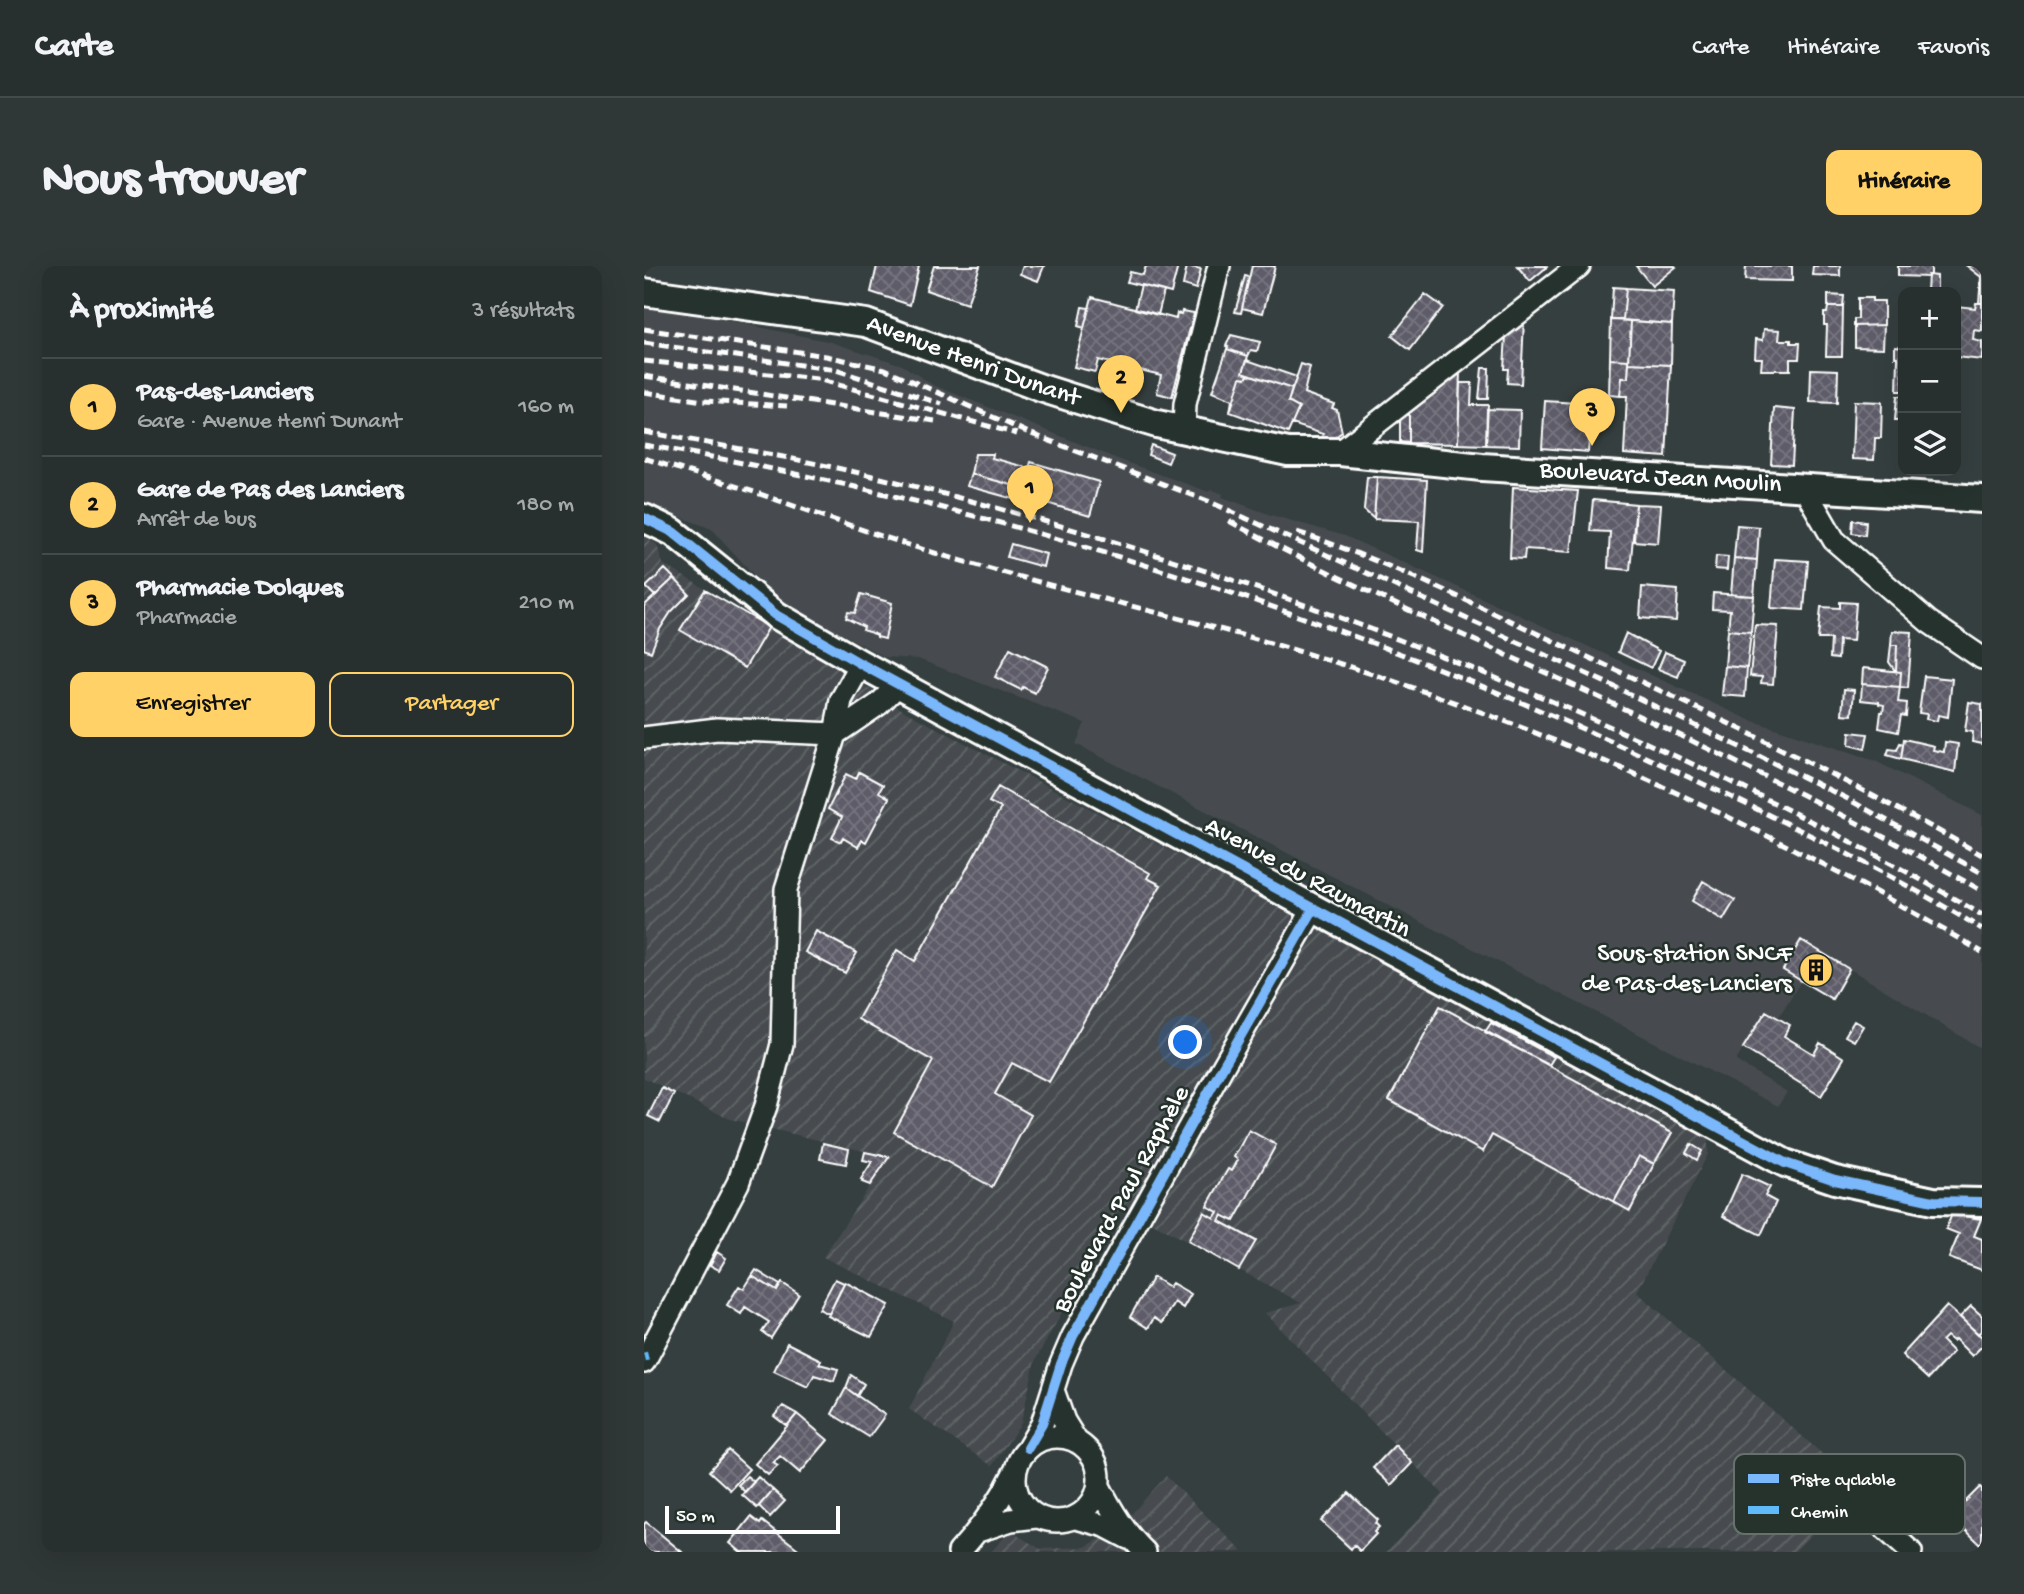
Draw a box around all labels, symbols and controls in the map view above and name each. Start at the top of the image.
text: Carte [35,29,113,67]
text: Carte [1692,34,1749,63]
text: Itinéraire [1787,34,1880,63]
text: Favoris [1918,34,1989,63]
button: Itinéraire [1826,150,1982,215]
text: Nous trouver [42,153,302,211]
map controls [1898,287,1961,476]
button: + [1898,287,1961,350]
text: À proximité [70,294,214,329]
text: 3 résultats [472,298,574,325]
street label: Avenue Henri Dunant [862,309,1086,415]
button: − [1898,350,1961,413]
pin: 2 [1098,355,1144,413]
text: Pas-des-Lanciers [137,378,313,409]
pin: 3 [1569,388,1615,446]
text: 1 [88,394,98,421]
text: 160 m [518,394,574,421]
text: Gare · Avenue Henri Dunant [137,409,401,436]
button: layers [1898,413,1961,476]
street label: Boulevard Jean Moulin [1538,455,1783,502]
pin: 1 [1007,465,1053,523]
text: Gare de Pas des Lanciers [137,476,403,507]
text: 2 [87,492,99,519]
text: 180 m [517,492,574,519]
text: Arrêt de bus [137,507,256,534]
text: Pharmacie Dolques [137,574,343,605]
text: 3 [87,590,99,617]
text: 210 m [519,590,574,617]
text: Pharmacie [137,605,237,632]
button: Enregistrer [70,672,315,737]
button: Partager [329,672,574,737]
street label: Avenue du Raumartin [1199,812,1416,947]
place label: Sous-station SNCF de Pas-des-Lanciers [1581,940,1794,1001]
building icon: Sous-station SNCF de Pas-des-Lanciers [1797,951,1835,989]
your location [1168,1025,1202,1059]
street label: Boulevard Paul Raphèle [1047,1081,1199,1320]
legend [1734,1454,1965,1534]
text: Piste cyclable [1790,1470,1896,1493]
text: Chemin [1791,1502,1848,1525]
scale bar [665,1503,840,1535]
text: 50 m [676,1506,715,1529]

